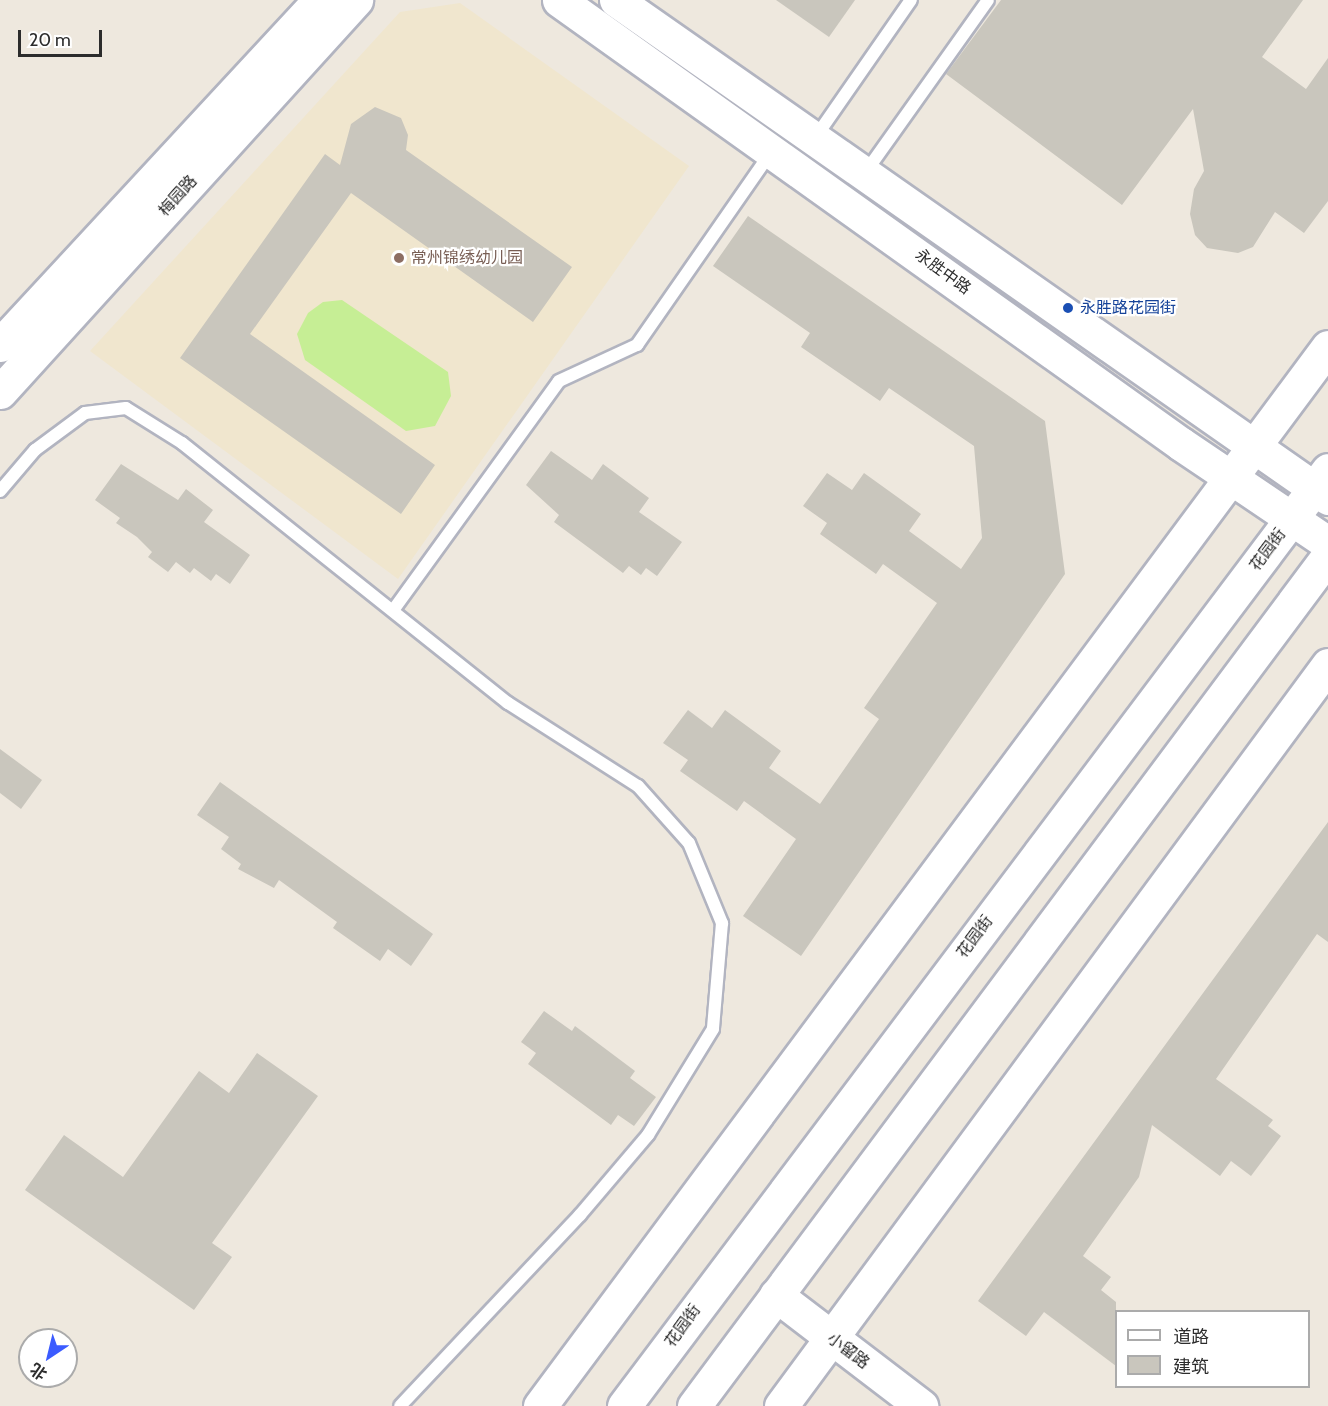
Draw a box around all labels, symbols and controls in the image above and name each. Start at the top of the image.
scale bar [21,18,105,56]
text: 20 m [29,29,71,51]
street label: 梅园路 [155,172,201,220]
street label: 永胜中路 [911,245,975,299]
place label: 常州锦绣幼儿园 [411,248,523,268]
marker: 常州锦绣幼儿园 [392,251,406,265]
place label: 永胜路花园街 [1080,298,1176,318]
marker: 永胜路花园街 [1061,301,1075,315]
street label: 花园街 [1246,525,1290,575]
street label: 花园街 [953,912,997,962]
street label: 花园街 [661,1301,705,1351]
legend [1115,1310,1310,1388]
text: 道路 [1173,1326,1209,1348]
north arrow [18,1328,78,1388]
street label: 小留路 [823,1329,873,1373]
text: 建筑 [1173,1356,1209,1378]
text: 北 [27,1359,51,1384]

